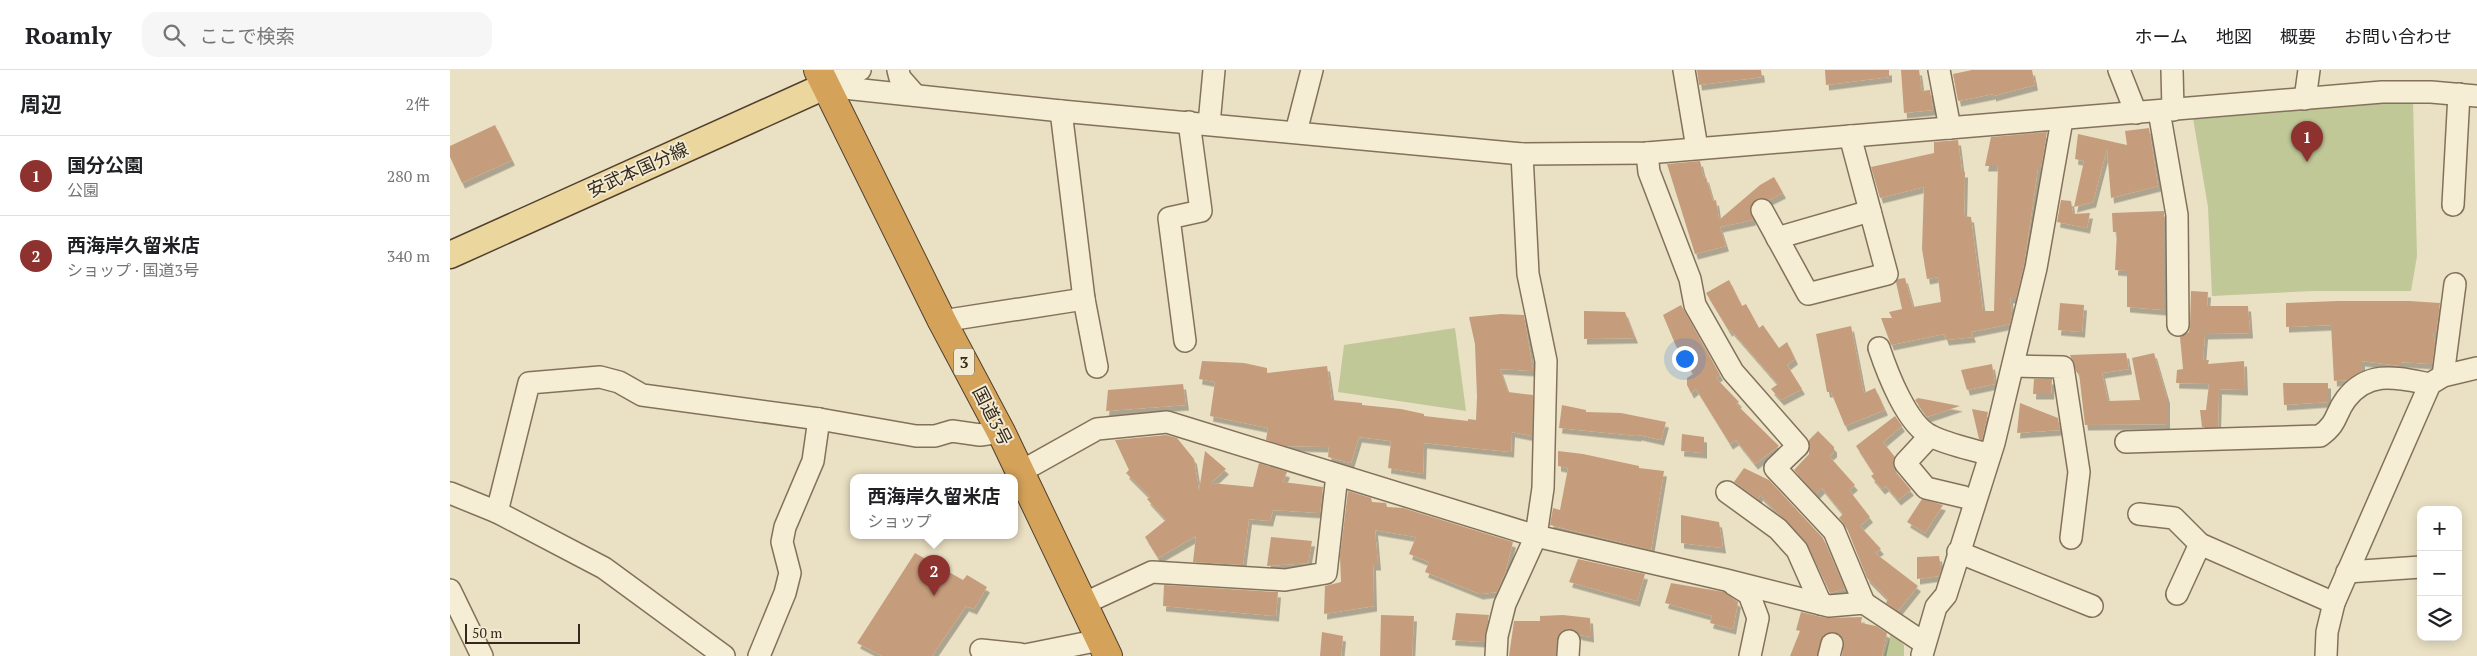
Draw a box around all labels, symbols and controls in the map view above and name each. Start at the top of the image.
search box [142,12,492,57]
text: Roamly [25,19,112,51]
icon: search [160,21,188,49]
text: ここで検索 [200,23,295,48]
text: ホーム [2135,24,2188,48]
text: 地図 [2216,24,2252,48]
text: 概要 [2280,24,2316,48]
text: お問い合わせ [2344,24,2452,48]
text: 周辺 [20,90,62,118]
text: 2件 [405,93,430,115]
pin: 1 [2291,121,2323,162]
street label: 安武本国分線 [583,136,692,202]
text: 国分公園 [67,152,143,177]
text: 1 [31,165,41,187]
text: 280 m [387,165,430,187]
text: 公園 [67,179,99,201]
text: 西海岸久留米店 [67,232,200,257]
text: 2 [31,245,41,267]
text: 340 m [387,245,430,267]
text: ショップ · 国道3号 [67,259,199,281]
your location [1672,346,1698,372]
road number: 3 [954,348,974,376]
street label: 国道3号 [968,382,1018,449]
popup [850,474,1018,539]
text: 西海岸久留米店 [867,483,1001,508]
map controls [2417,506,2462,641]
button: + [2417,506,2462,551]
text: ショップ [867,510,932,532]
button: − [2417,551,2462,596]
pin: 2 [918,555,950,596]
button: layers [2417,596,2462,641]
scale bar [465,621,580,644]
text: 50 m [472,623,502,642]

